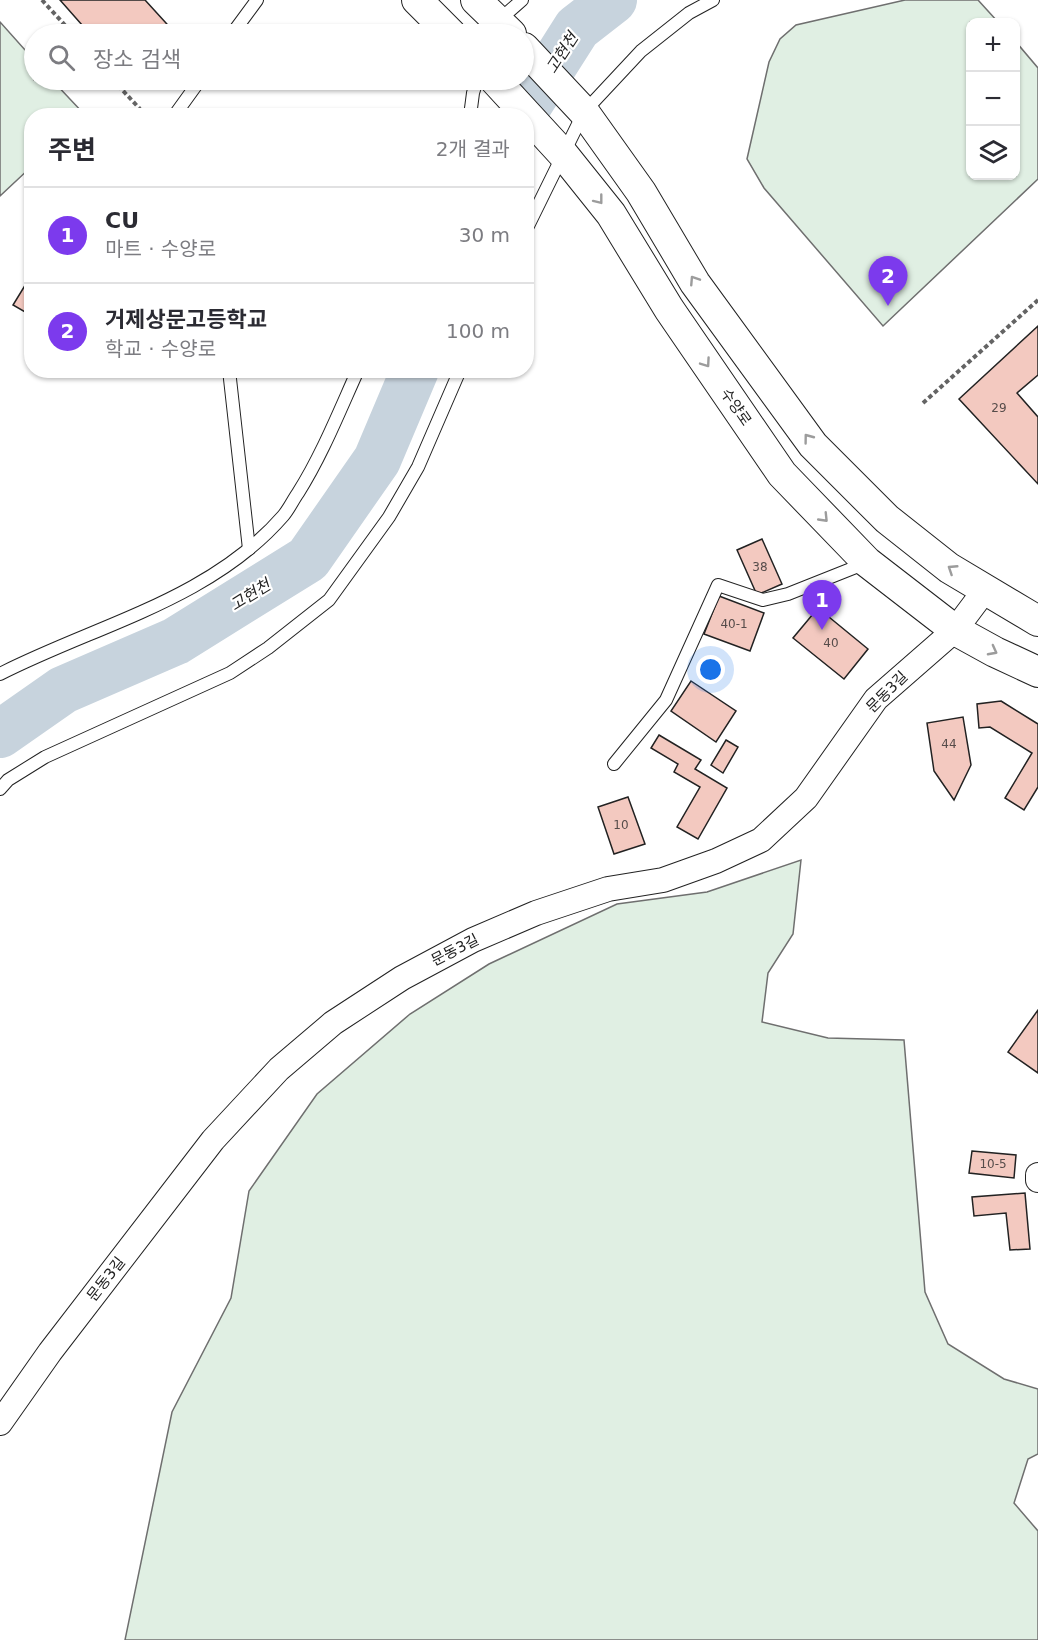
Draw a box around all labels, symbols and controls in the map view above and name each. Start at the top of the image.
map controls [966,18,1020,180]
button: + [966,18,1020,72]
search box [24,24,534,90]
water label: 고현천 [542,27,583,77]
icon: search [45,41,78,74]
text: 장소 검색 [93,47,181,72]
button: − [966,72,1020,126]
button: layers [966,126,1020,180]
text: 주변 [48,135,96,165]
text: 2개 결과 [436,137,510,161]
one-way arrow [592,193,603,204]
text: CU [105,208,139,233]
text: 1 [61,223,74,247]
text: 30 m [459,223,510,247]
text: 마트 · 수양로 [105,237,216,261]
pin: 2 [868,256,908,306]
one-way arrow [690,276,702,286]
text: 거제상문고등학교 [105,307,267,332]
text: 2 [61,319,74,343]
text: 100 m [446,319,510,343]
text: 학교 · 수양로 [105,337,216,361]
one-way arrow [699,356,710,367]
street label: 수양로 [717,385,755,429]
house number: 29 [991,401,1007,415]
one-way arrow [805,434,816,445]
one-way arrow [817,511,828,521]
house number: 38 [752,560,768,574]
one-way arrow [948,565,958,577]
water label: 고현천 [226,574,276,615]
pin: 1 [802,580,842,630]
house number: 40-1 [720,617,748,631]
house number: 40 [823,636,839,650]
one-way arrow [986,644,997,655]
your location [696,655,725,684]
street label: 문동3길 [863,668,911,716]
house number: 44 [941,737,957,751]
house number: 10 [613,818,629,832]
street label: 문동3길 [428,930,482,970]
house number: 10-5 [979,1157,1007,1171]
street label: 문동3길 [83,1253,129,1305]

